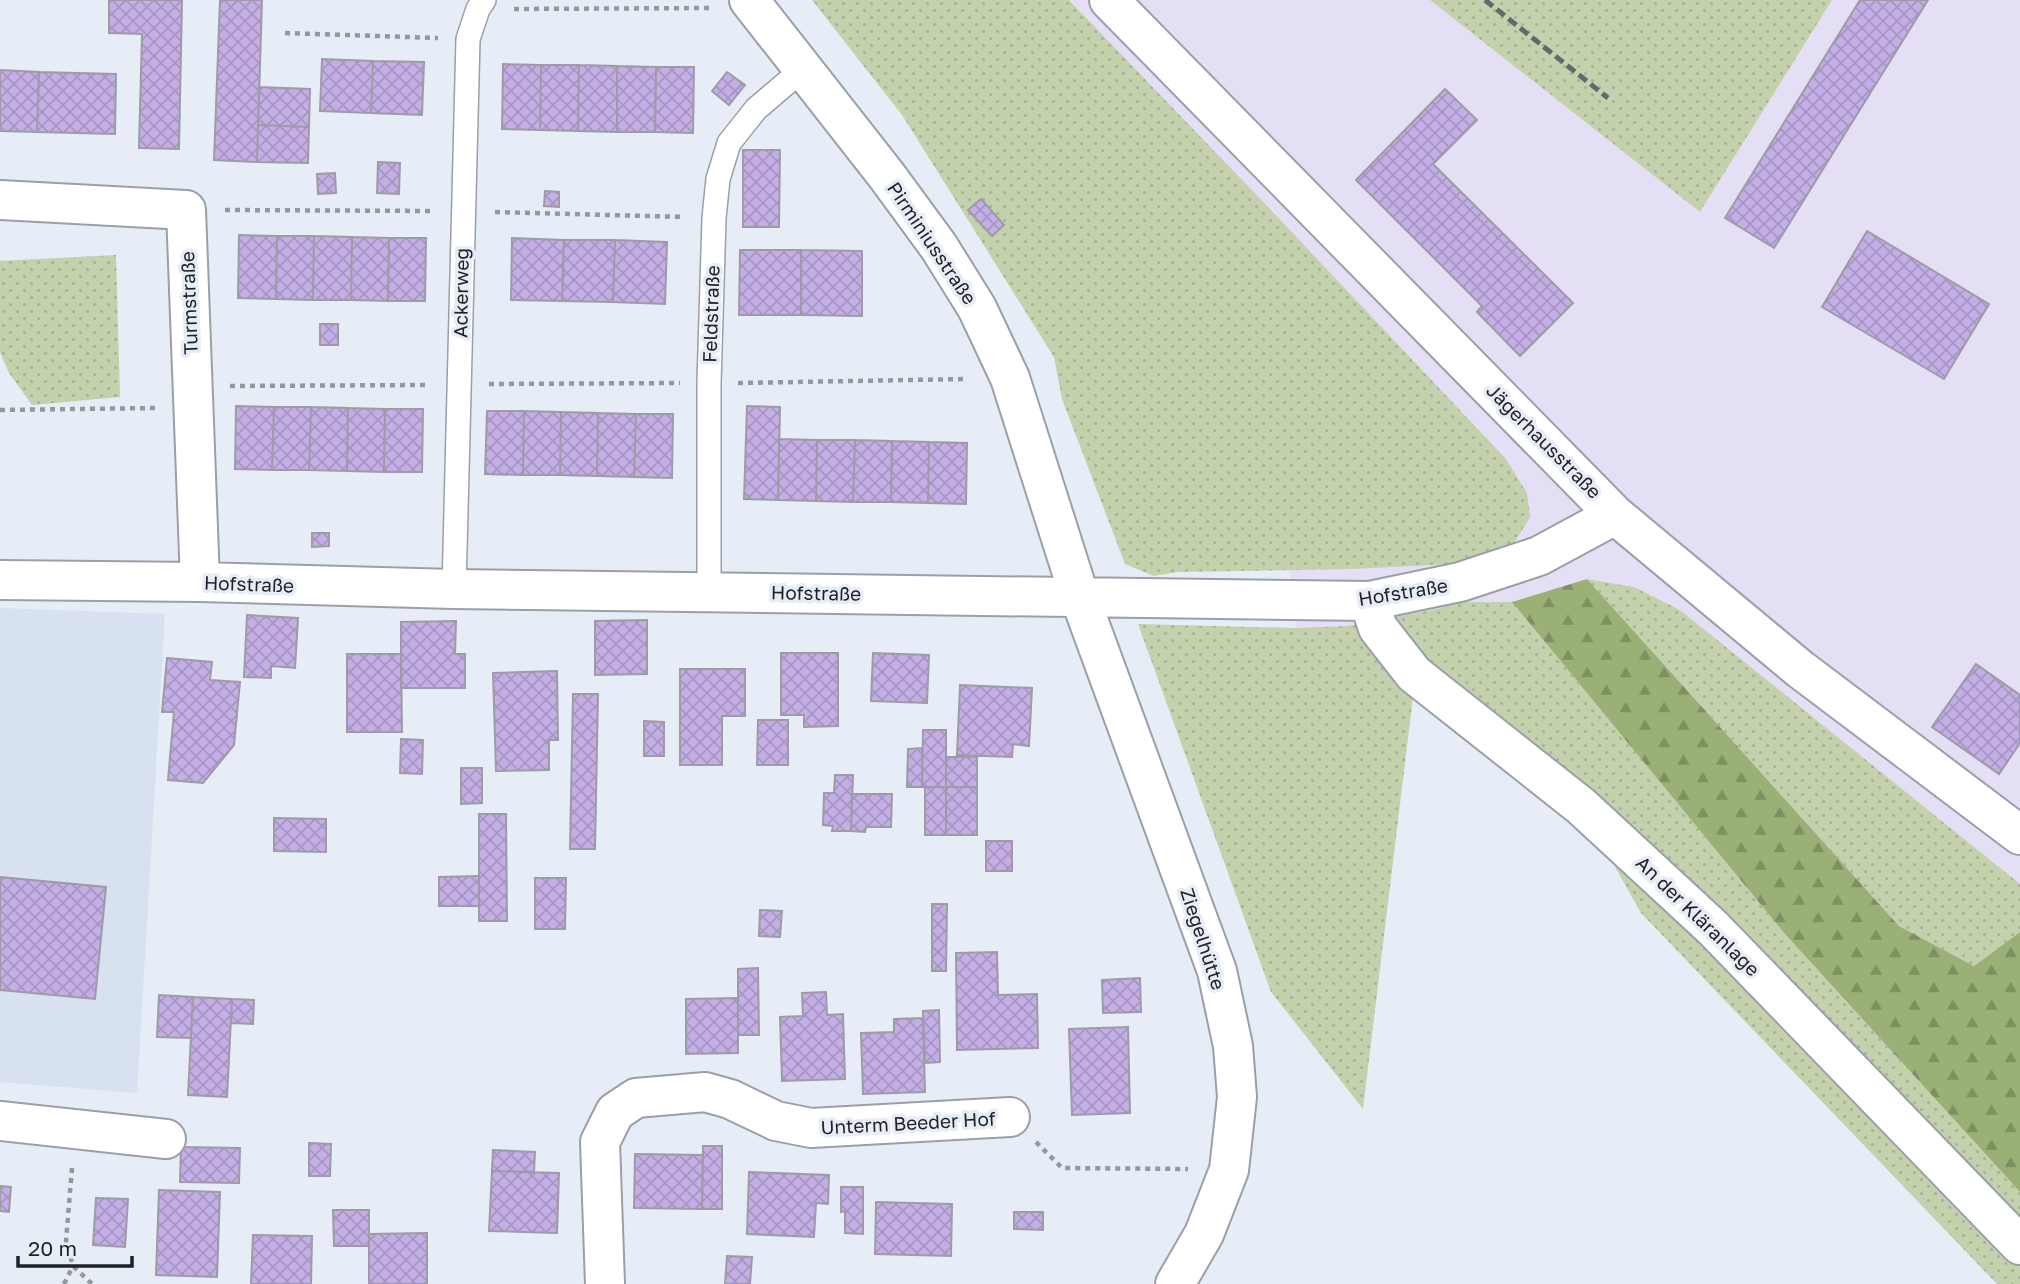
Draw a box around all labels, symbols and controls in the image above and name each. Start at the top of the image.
street label: Pirminiusstraße [883,177,982,308]
street label: Ackerweg [448,248,473,338]
street label: Turmstraße [175,251,202,355]
street label: Feldstraße [697,265,724,363]
street label: Jägerhausstraße [1482,378,1607,503]
street label: Hofstraße [204,570,295,597]
street label: Hofstraße [1357,573,1449,610]
street label: Hofstraße [771,580,861,605]
street label: An der Kläranlage [1632,851,1765,981]
street label: Ziegelhütte [1176,885,1231,993]
street label: Unterm Beeder Hof [820,1106,996,1139]
scale bar [18,1224,131,1268]
text: 20 m [28,1235,77,1261]

